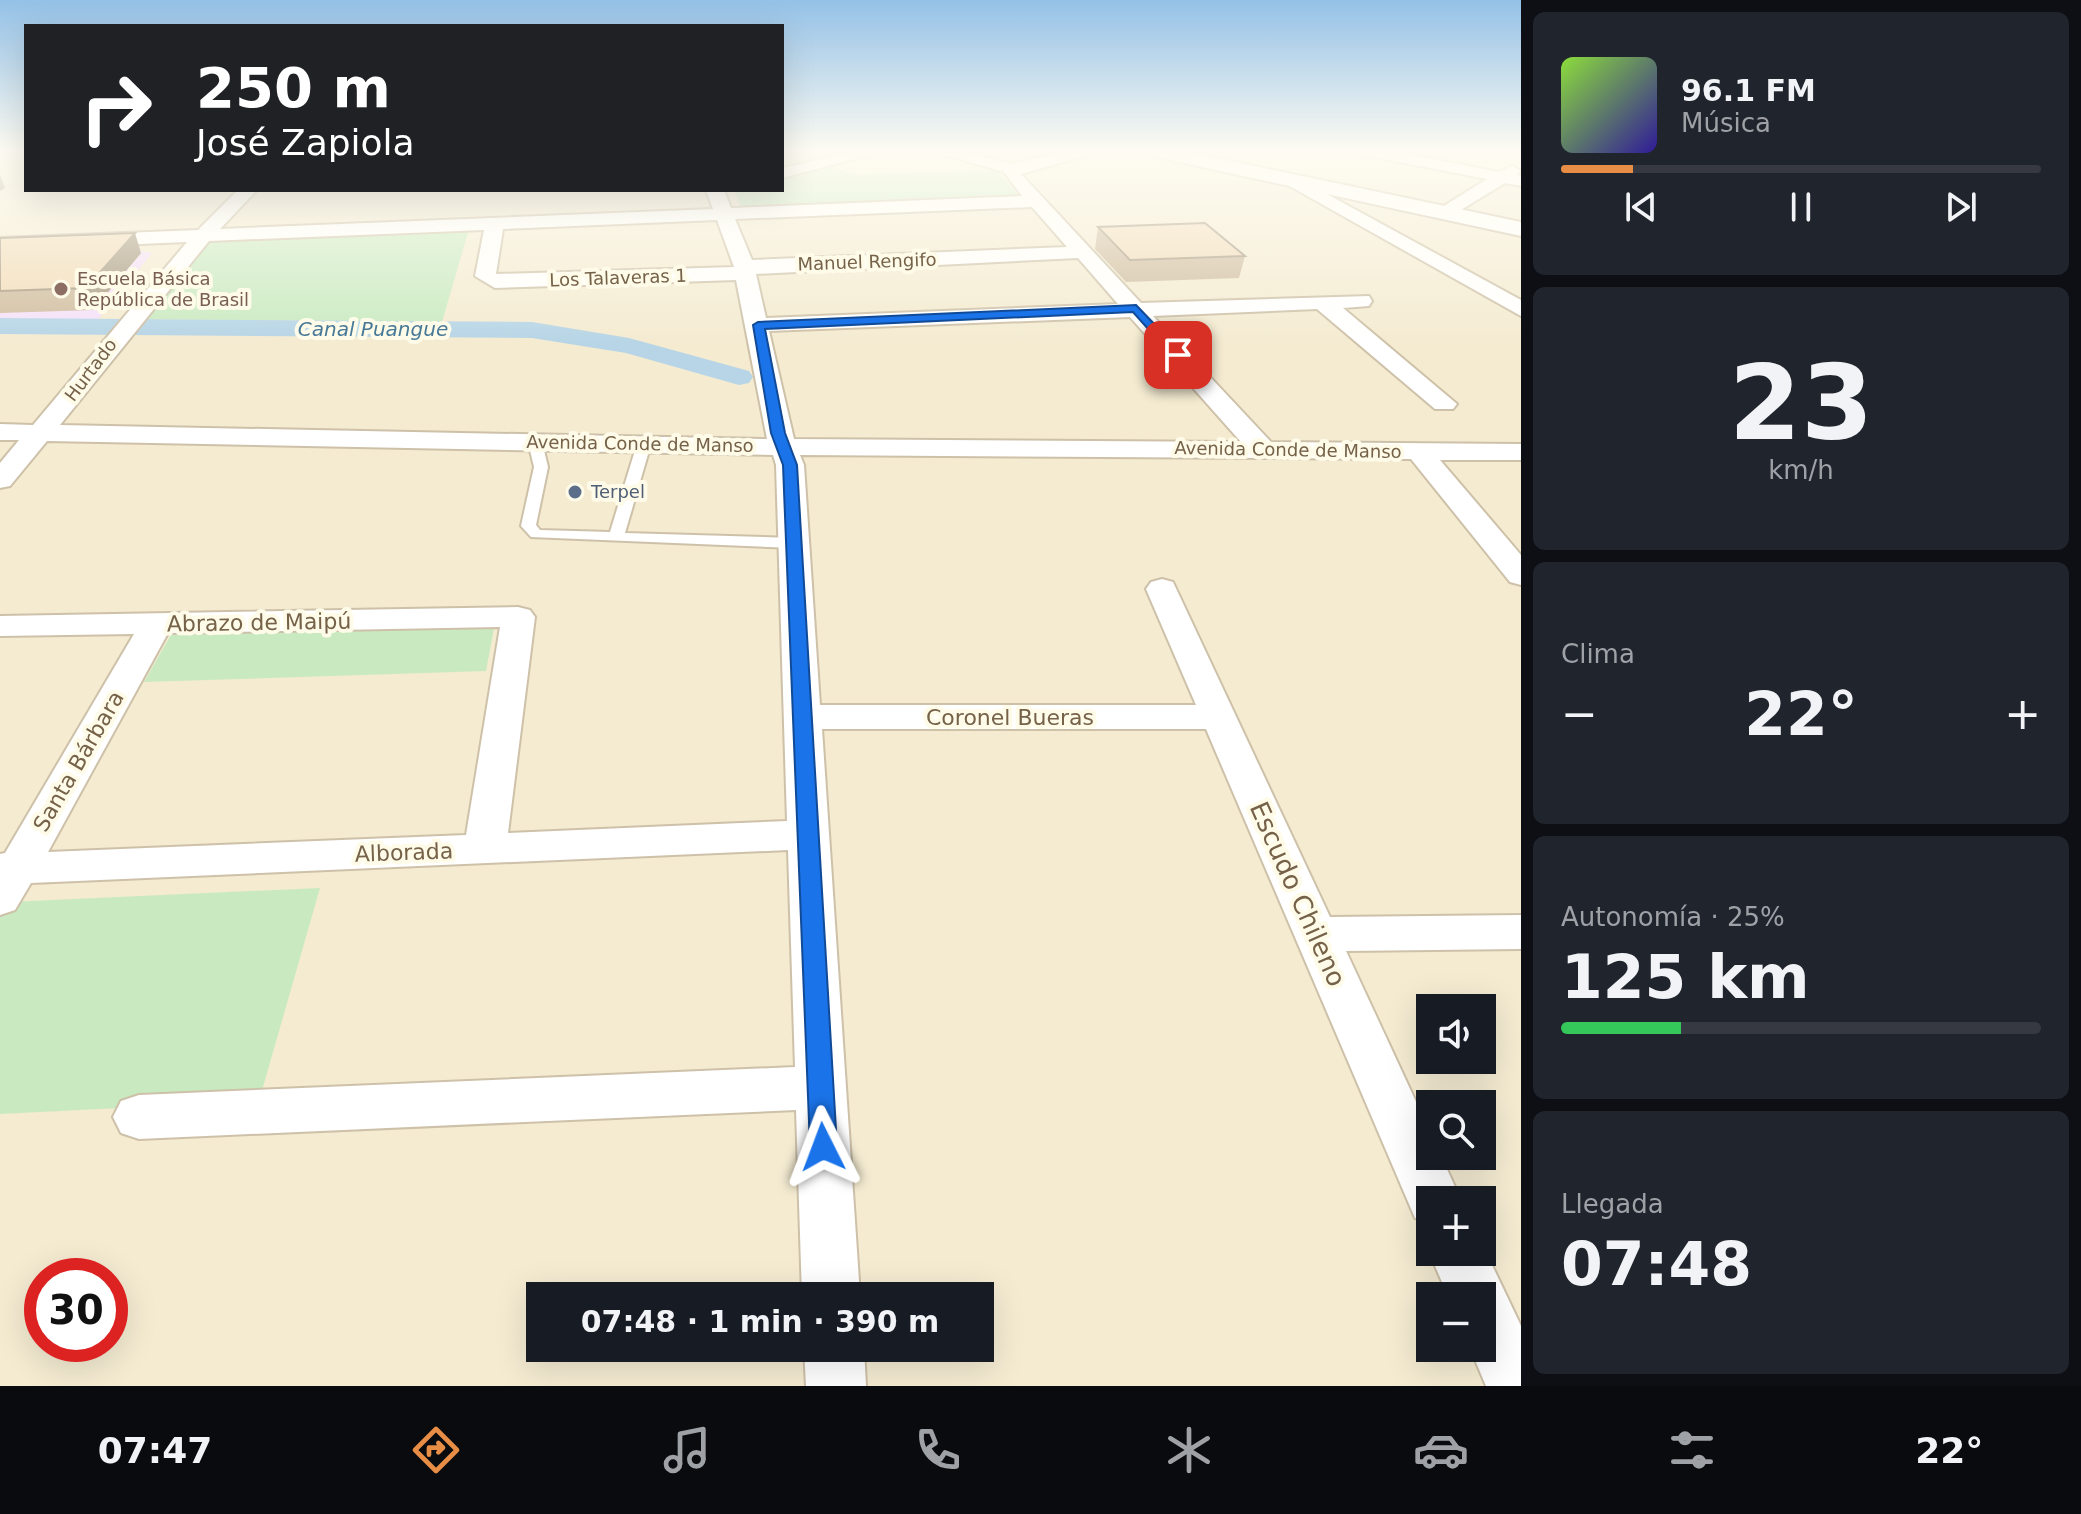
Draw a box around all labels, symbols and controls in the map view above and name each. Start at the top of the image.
text: 250 m [196,55,391,120]
icon: right [64,56,168,160]
text: 96.1 FM [1681,73,1816,108]
text: Música [1681,108,1771,138]
text: José Zapiola [196,122,415,163]
icon: previous [1619,185,1663,229]
icon: pause [1779,185,1823,229]
icon: next [1939,185,1983,229]
street label: Manuel Rengifo [797,249,937,274]
street label: Los Talaveras 1 [549,265,687,290]
place label: Escuela Básica República de Brasil [77,268,249,310]
marker: Escuela Básica República de Brasil [52,280,70,298]
water label: Canal Puangue [298,317,448,341]
pin [1144,321,1212,389]
icon: arrive [1156,333,1200,377]
street label: Hurtado [60,334,121,405]
text: 23 [1729,342,1873,464]
street label: Avenida Conde de Manso [526,431,754,456]
street label: Avenida Conde de Manso [1174,437,1402,462]
text: km/h [1768,455,1834,485]
place label: Terpel [590,481,645,502]
marker: Terpel [566,483,584,501]
street label: Abrazo de Maipú [167,608,351,637]
text: Clima [1561,639,1635,669]
text: 22° [1744,679,1858,749]
street label: Santa Bárbara [28,687,129,836]
text: − [1561,688,1598,739]
text: + [2004,688,2041,739]
street label: Coronel Bueras [926,705,1094,730]
street label: Escudo Chileno [1244,797,1352,991]
street label: Alborada [354,838,454,867]
text: Autonomía · 25% [1561,902,1785,932]
text: 125 km [1561,942,1810,1012]
map controls [1416,994,1496,1362]
button: sound [1416,994,1496,1074]
button: search [1416,1090,1496,1170]
position arrow [781,1105,865,1189]
button: + [1416,1186,1496,1266]
text: Llegada [1561,1189,1664,1219]
text: 07:48 [1561,1229,1752,1299]
speed limit sign: 30 [24,1258,128,1362]
button: − [1416,1282,1496,1362]
text: 07:48 · 1 min · 390 m [581,1304,939,1339]
icon: directions [408,1422,464,1478]
icon: music [659,1422,715,1478]
icon: phone [910,1422,966,1478]
icon: climate [1161,1422,1217,1478]
icon: car [1413,1422,1469,1478]
icon: filters [1664,1422,1720,1478]
text: 07:47 [98,1430,212,1471]
text: 22° [1915,1430,1983,1471]

